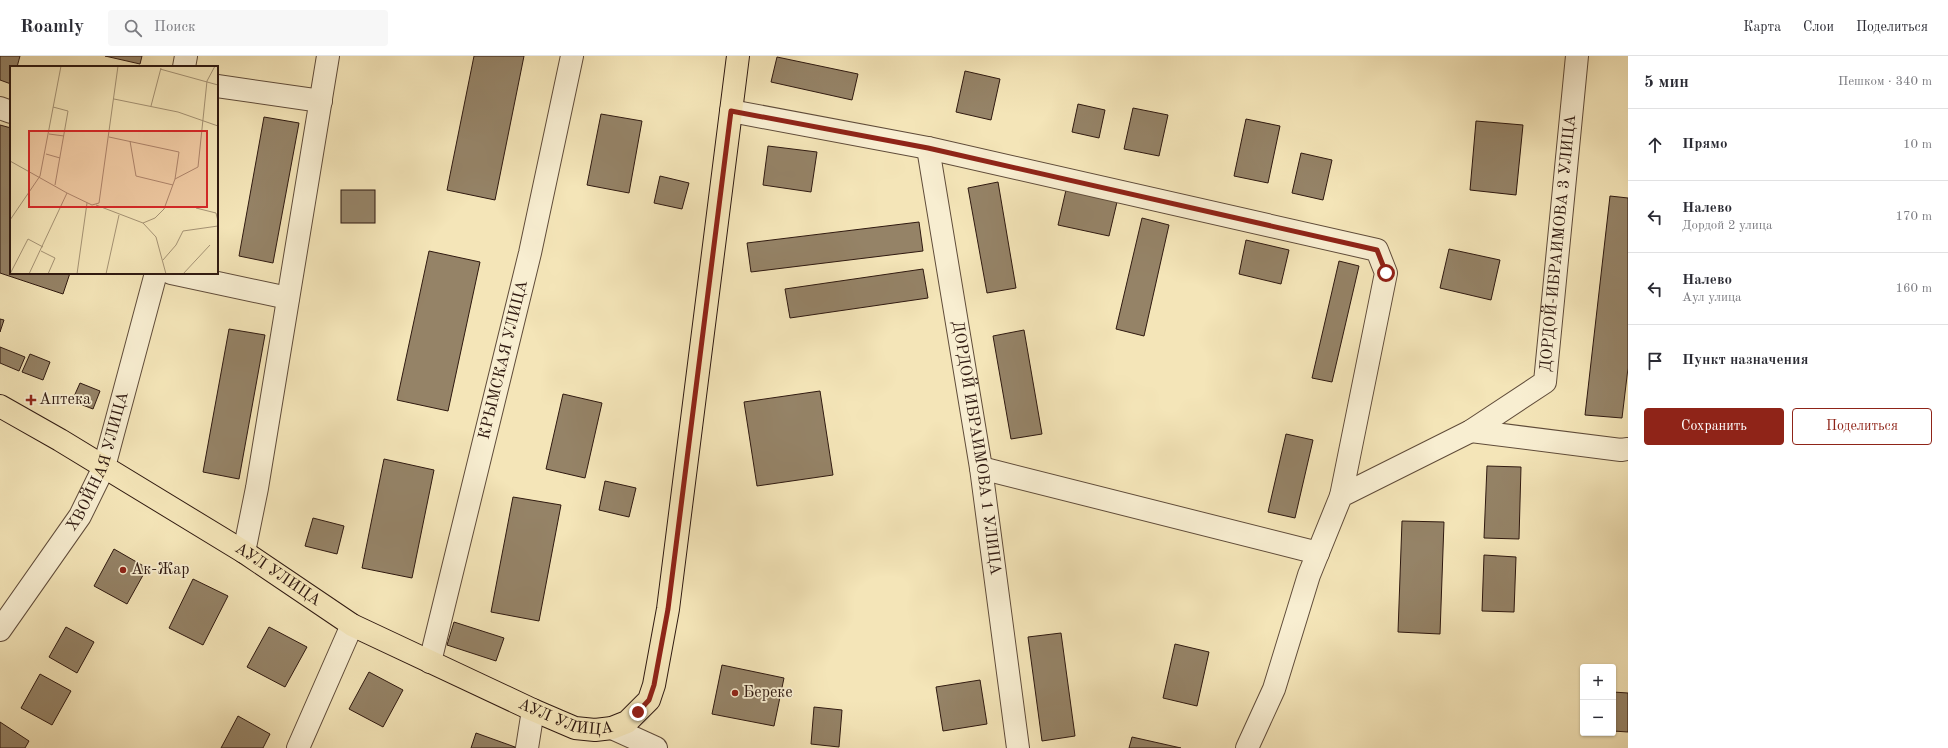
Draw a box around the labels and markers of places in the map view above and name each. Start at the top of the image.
place label: Аптека [39,392,91,408]
marker: Аптека [26,395,36,405]
place label: Ак-Жар [131,562,190,578]
marker: Ак-Жар [118,565,128,575]
place label: Береке [743,685,793,701]
marker: Береке [730,688,740,698]

